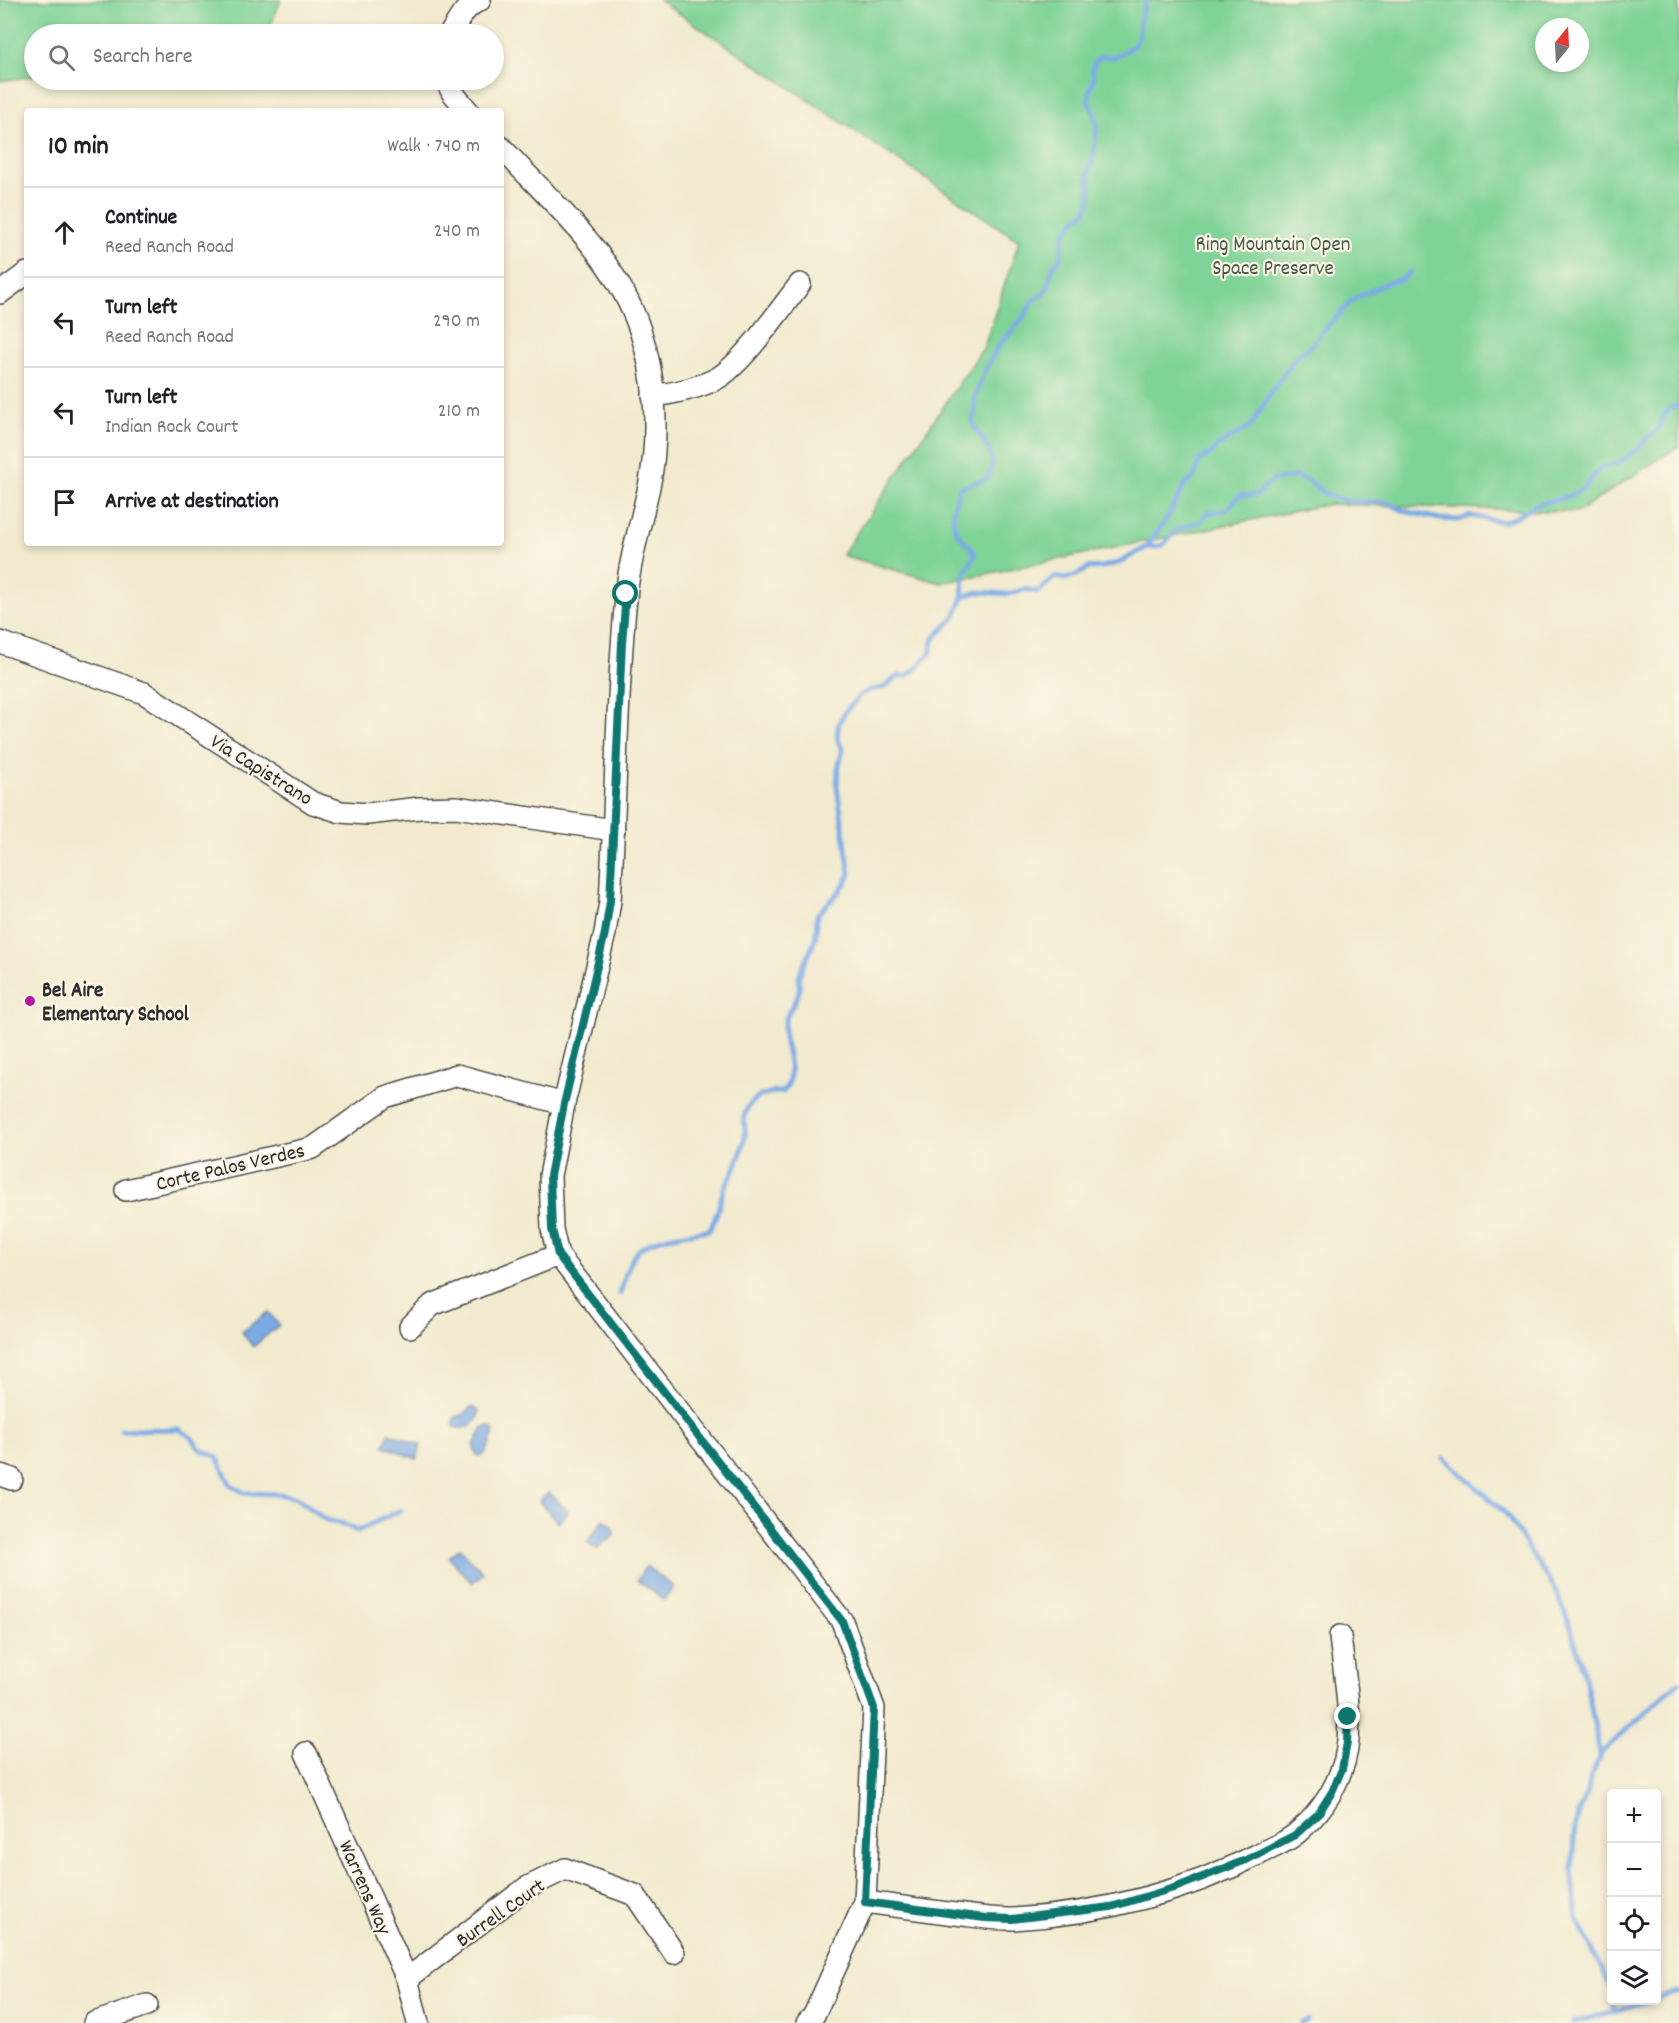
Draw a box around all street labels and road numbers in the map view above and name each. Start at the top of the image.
street label: Via Capistrano [203,728,317,815]
street label: Corte Palos Verdes [153,1137,308,1201]
street label: Warrens Way [329,1836,398,1941]
street label: Burrell Court [451,1873,553,1956]

